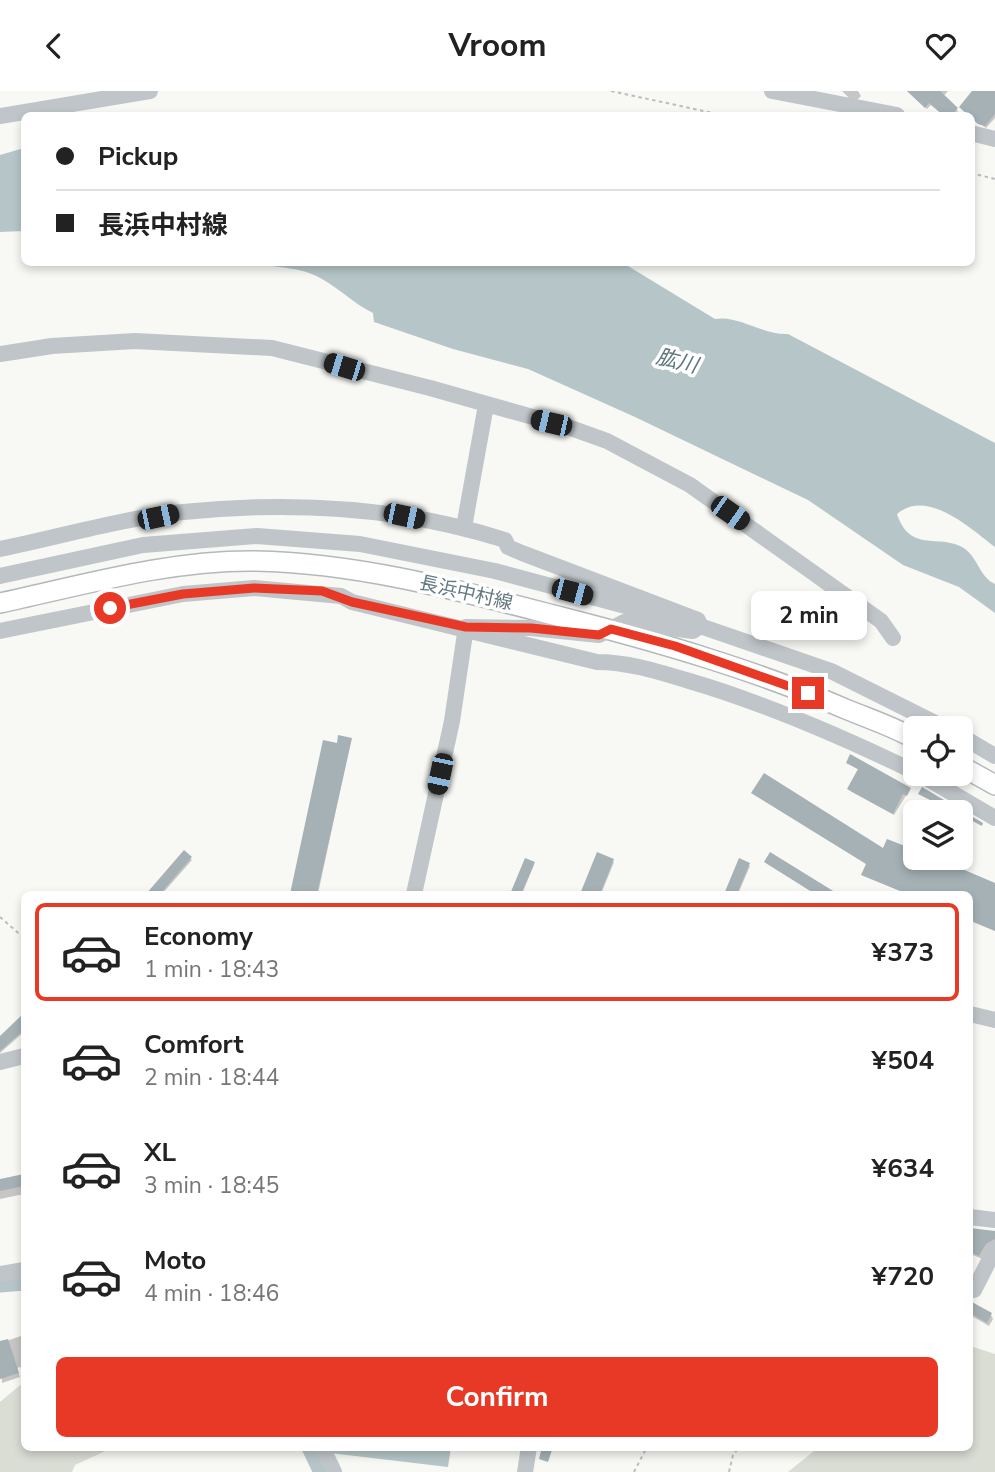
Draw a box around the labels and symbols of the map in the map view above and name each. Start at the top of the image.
water label: 肱川 [653,342,703,380]
car [321,351,368,383]
car [529,408,574,438]
car [707,492,754,534]
car [382,501,427,531]
car [136,502,181,532]
street label: 長浜中村線 [417,570,515,616]
car [549,576,596,608]
callout: 2 min [750,591,866,641]
route start [94,592,126,624]
route end [792,677,824,709]
car [426,751,455,797]

